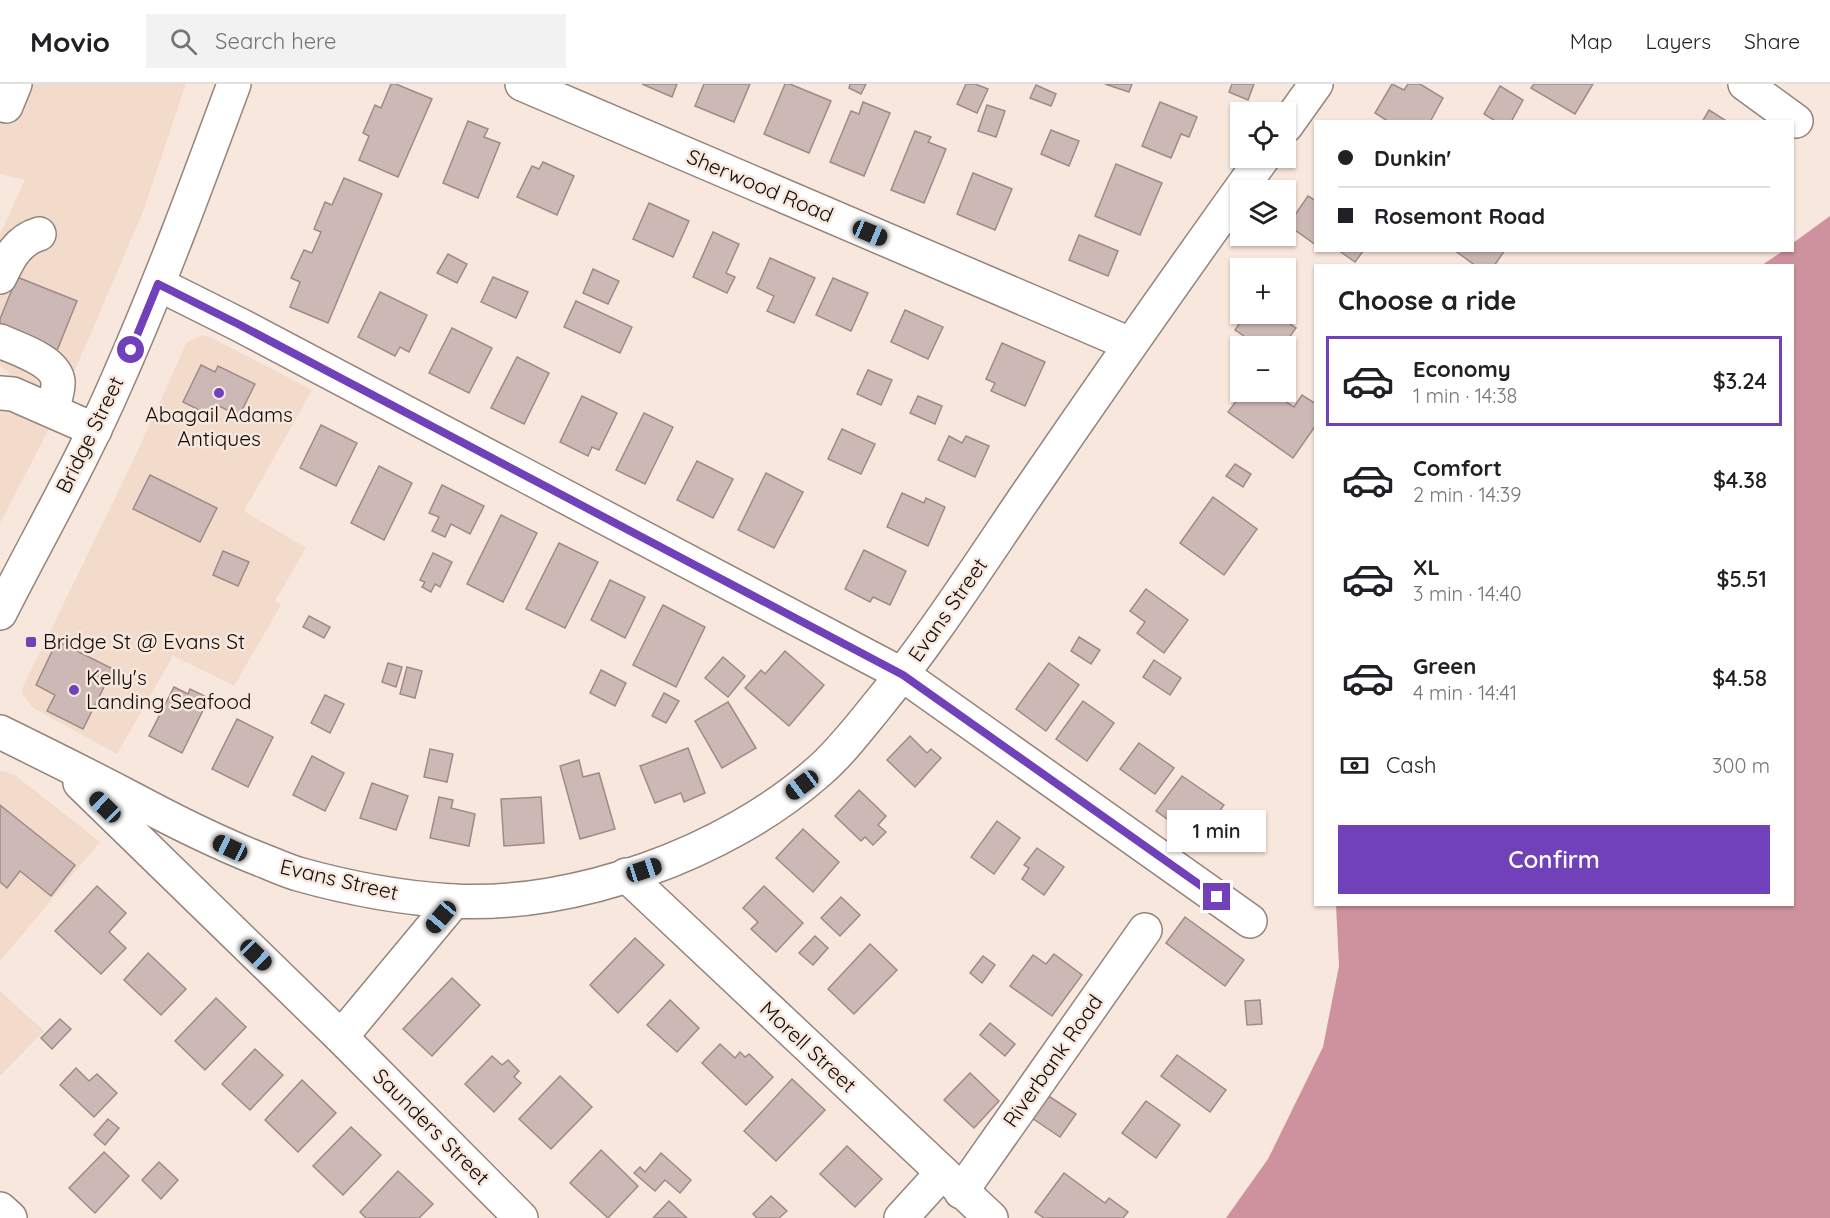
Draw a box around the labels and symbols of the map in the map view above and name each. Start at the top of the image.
street label: Sherwood Road [683,143,837,228]
car [850,218,890,248]
route start [117,336,144,363]
street label: Bridge Street [50,372,129,497]
marker: Abagail Adams Antiques [212,386,226,400]
place label: Abagail Adams Antiques [145,401,293,451]
street label: Evans Street [902,553,992,666]
place label: Bridge St @ Evans St [43,628,245,654]
marker: Bridge St @ Evans St [24,635,38,649]
place label: Kelly's Landing Seafood [86,664,252,714]
marker: Kelly's Landing Seafood [67,683,81,697]
car [782,767,822,803]
car [86,788,124,826]
callout: 1 min [1168,810,1266,852]
car [210,832,250,864]
street label: Evans Street [278,853,401,905]
car [624,856,664,884]
route end [1203,883,1230,910]
car [423,897,459,937]
car [237,936,275,974]
street label: Riverbank Road [997,989,1108,1132]
street label: Morell Street [755,995,862,1097]
street label: Saunders Street [368,1063,495,1190]

